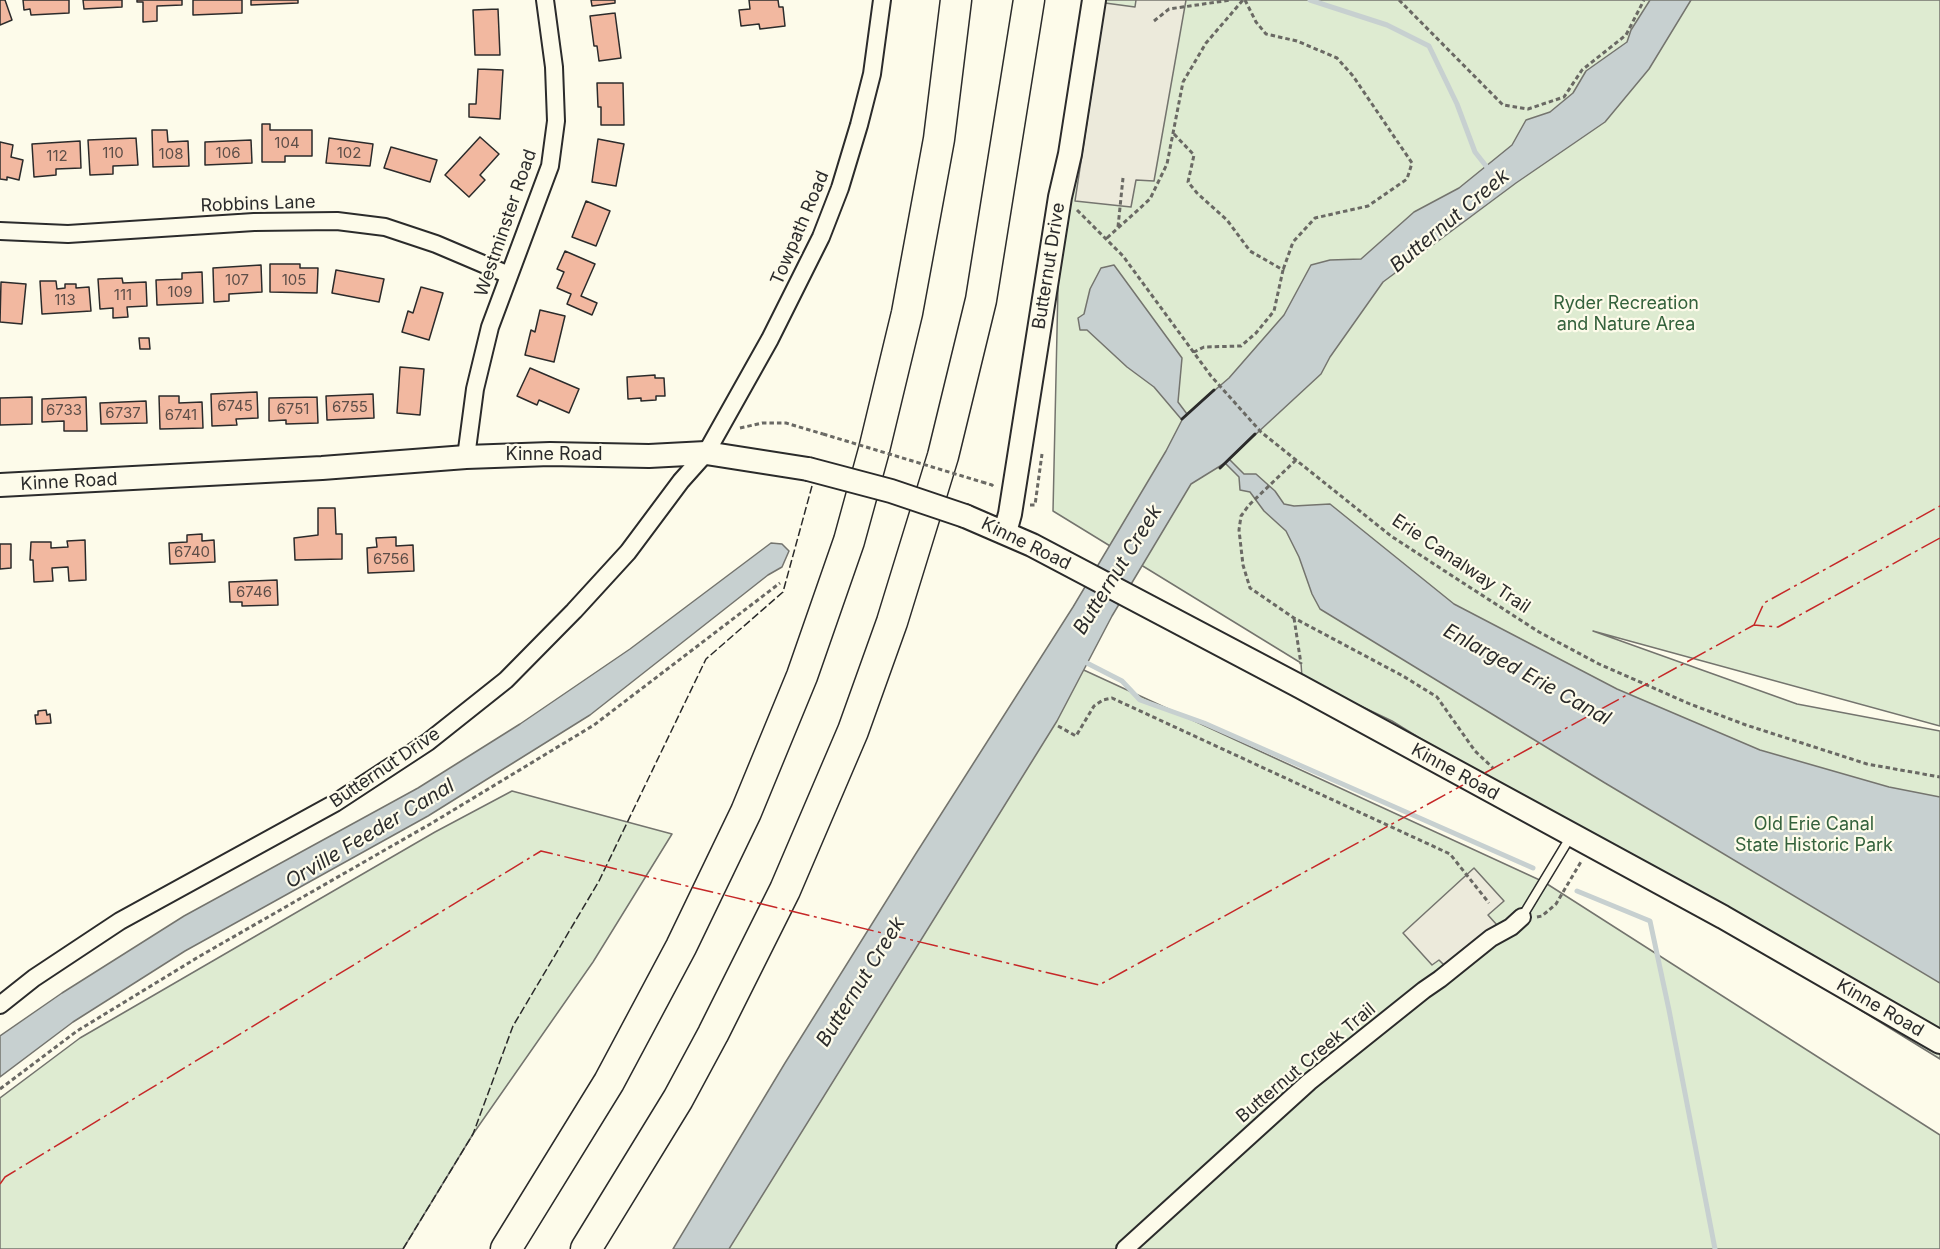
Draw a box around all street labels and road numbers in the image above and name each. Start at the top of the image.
street label: Westminster Road [471,146,541,300]
street label: Towpath Road [766,168,834,288]
street label: Robbins Lane [200,191,316,217]
street label: Butternut Drive [1028,201,1070,331]
street label: Kinne Road [506,444,602,466]
street label: Kinne Road [20,469,118,495]
street label: Erie Canalway Trail [1388,510,1534,618]
street label: Kinne Road [978,513,1074,575]
street label: Butternut Drive [326,723,444,813]
street label: Kinne Road [1407,739,1503,805]
street label: Kinne Road [1833,974,1927,1042]
street label: Butternut Creek Trail [1232,998,1380,1128]

